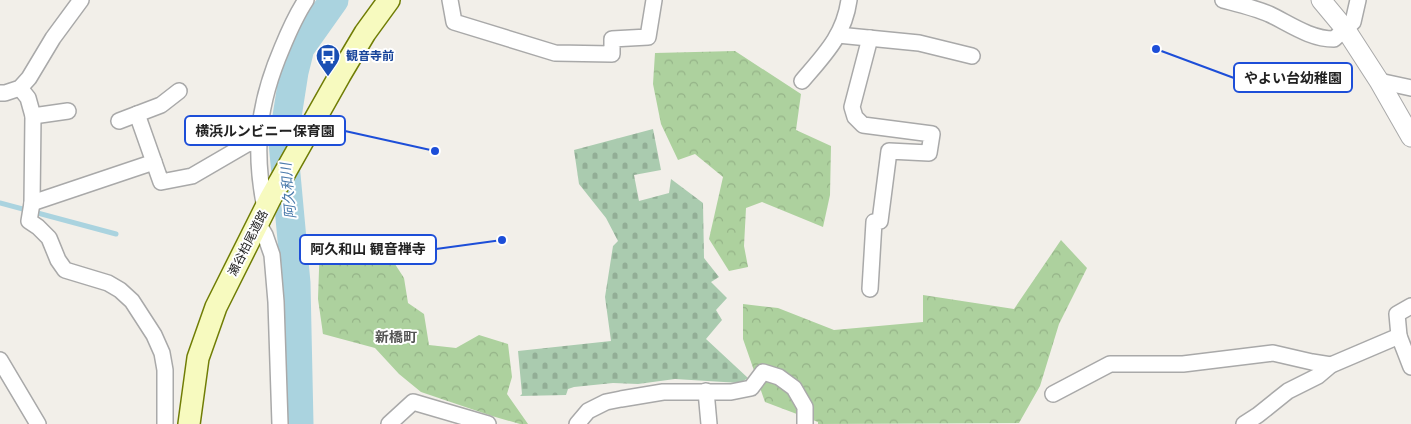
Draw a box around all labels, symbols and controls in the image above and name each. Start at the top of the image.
bus stop icon: 観音寺前 [315,43,341,77]
place label: 観音寺前 [346,49,394,63]
callout: やよい台幼稚園 [1234,63,1352,92]
text: やよい台幼稚園 [1244,70,1342,86]
callout: 横浜ルンビニー保育園 [185,116,345,145]
text: 横浜ルンビニー保育園 [195,123,335,139]
water label: 阿久和川 [277,160,298,220]
street label: 瀬谷柏尾道路 [225,208,271,278]
callout: 阿久和山 観音禅寺 [300,235,436,264]
text: 阿久和山 観音禅寺 [310,241,426,257]
district label: 新橋町 [375,329,417,345]

